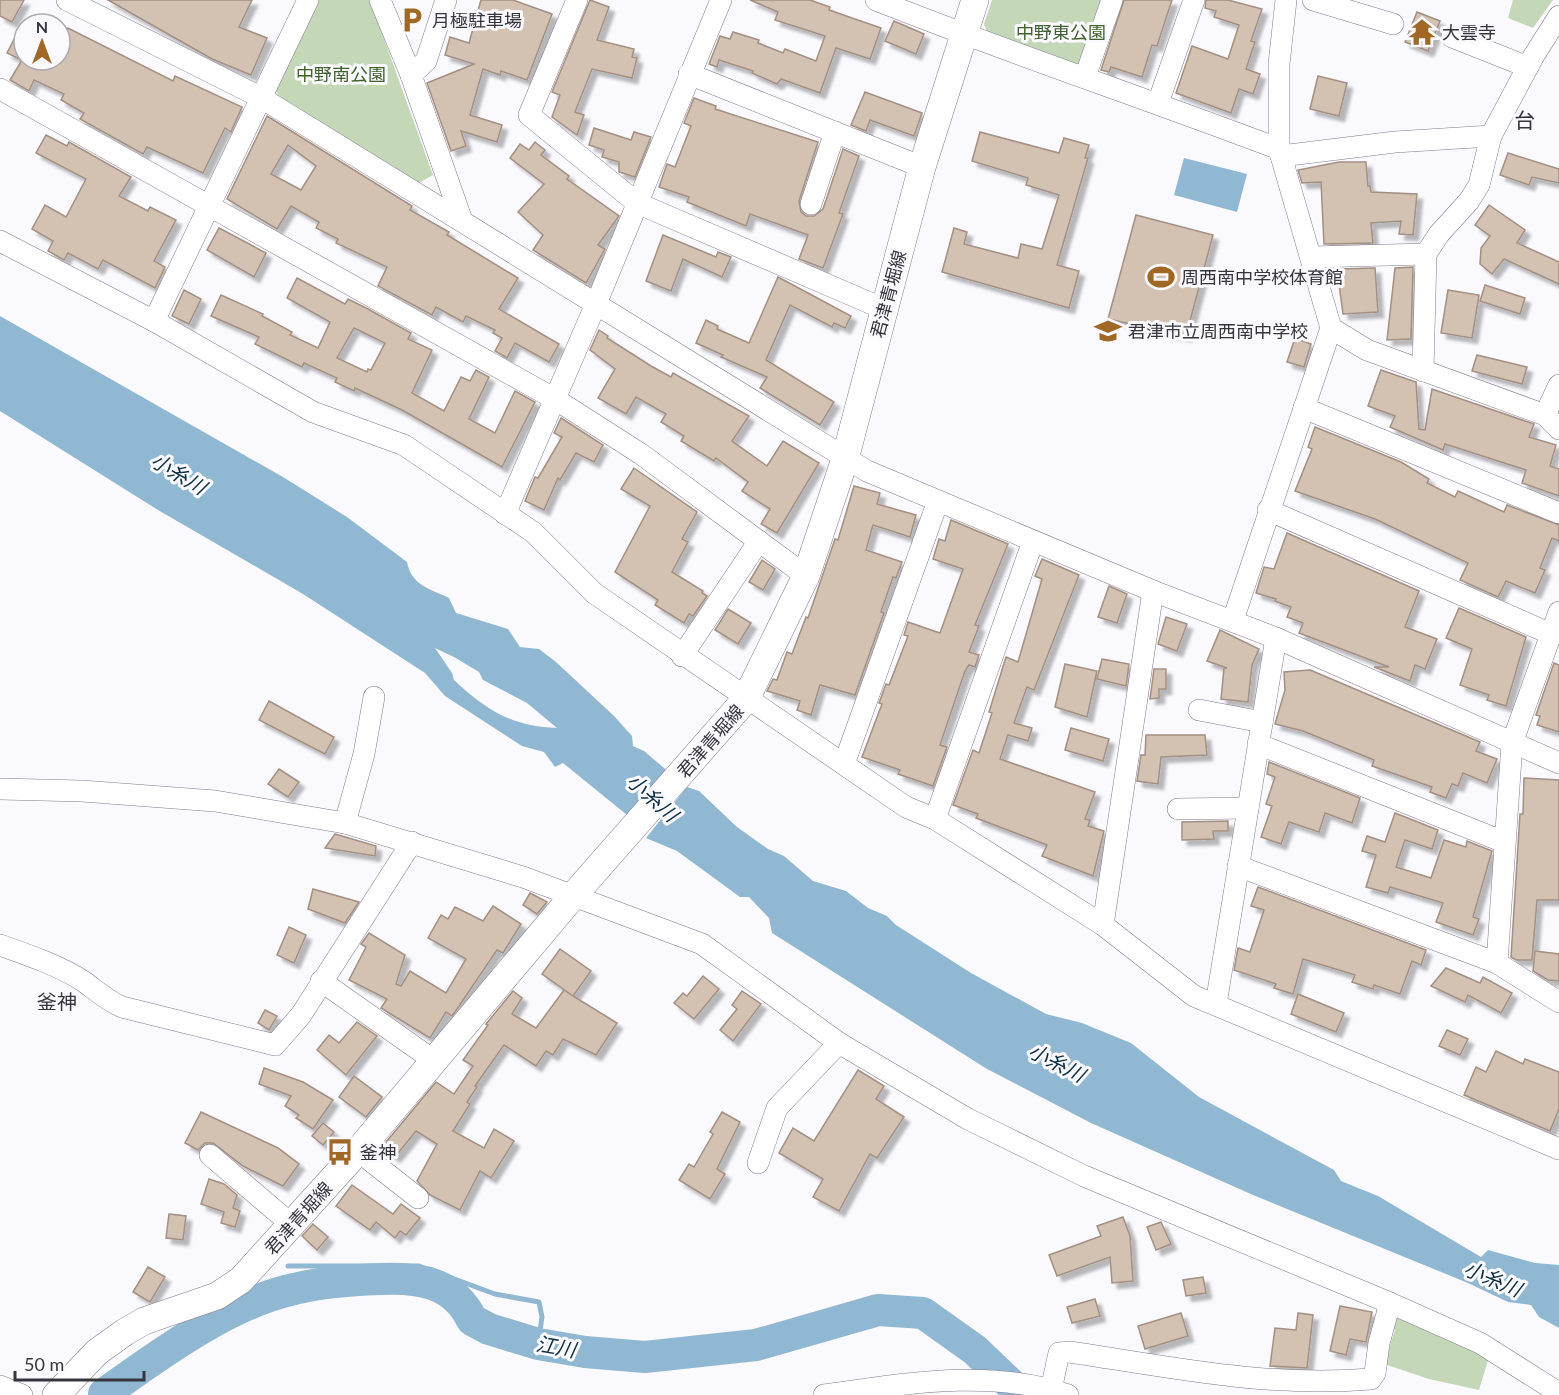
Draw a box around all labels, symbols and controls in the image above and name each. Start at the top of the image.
parking icon: 月極駐車場 [397,5,427,35]
place label: 月極駐車場 [432,9,522,31]
north arrow [12,12,72,72]
text: N [36,17,48,36]
temple icon: 大雲寺 [1407,17,1437,47]
park label: 中野東公園 [1016,21,1106,43]
place label: 大雲寺 [1442,21,1496,43]
park label: 中野南公園 [296,63,386,85]
district label: 台 [1515,107,1536,132]
street label: 君津青堀線 [866,248,910,340]
sports icon: 周西南中学校体育館 [1146,262,1176,292]
place label: 周西南中学校体育館 [1181,266,1343,288]
school or university icon: 君津市立周西南中学校 [1093,316,1123,346]
place label: 君津市立周西南中学校 [1128,320,1308,342]
water label: 小糸川 [147,447,213,500]
street label: 君津青堀線 [672,700,748,782]
water label: 小糸川 [623,768,685,827]
district label: 釜神 [37,989,77,1013]
water label: 小糸川 [1025,1038,1091,1087]
bus stop icon: 釜神 [325,1137,355,1167]
place label: 釜神 [360,1141,396,1163]
street label: 君津青堀線 [260,1177,336,1259]
water label: 小糸川 [1461,1255,1527,1302]
water label: 江川 [534,1331,580,1362]
scale bar [15,1344,144,1382]
text: 50 m [24,1353,64,1375]

